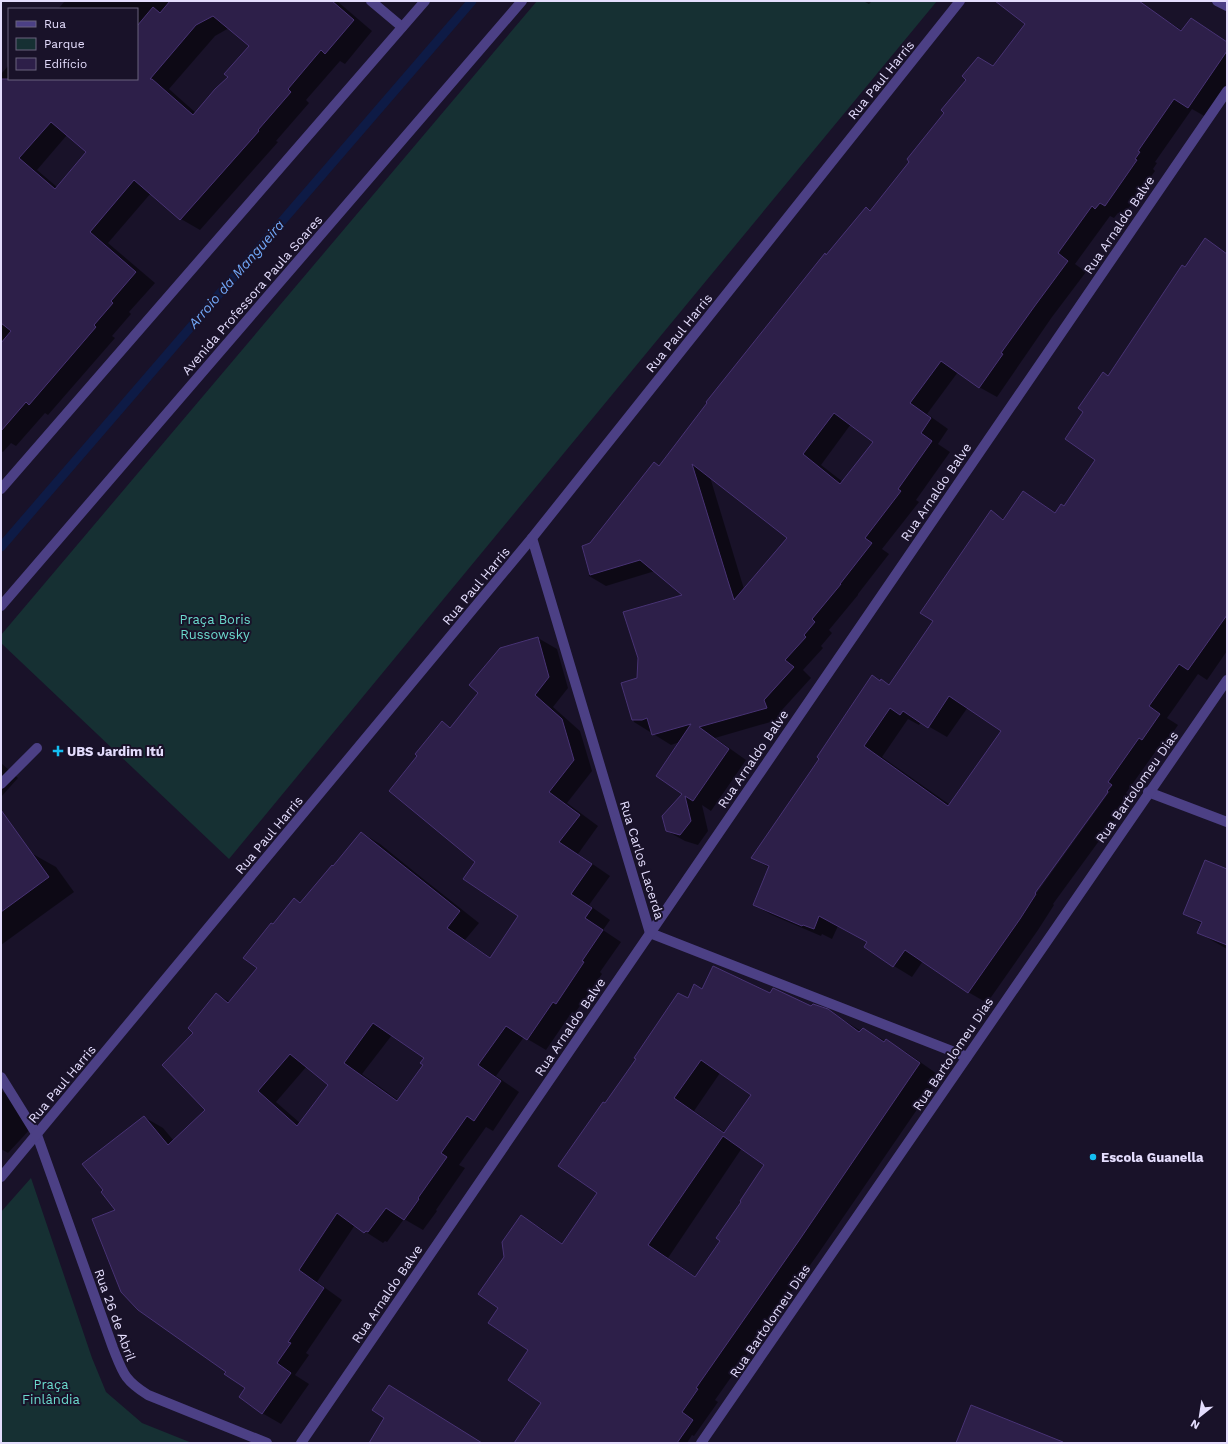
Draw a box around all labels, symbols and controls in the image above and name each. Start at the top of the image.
legend [8,8,138,80]
text: Rua [44,17,66,31]
text: Parque [44,37,85,51]
street label: Rua Paul Harris [845,37,917,122]
text: Edifício [44,57,87,71]
street label: Rua Arnaldo Balve [1081,173,1157,277]
street label: Avenida Professora Paula Soares [179,212,326,378]
water label: Arroio da Mangueira [184,217,287,332]
street label: Rua Paul Harris [643,290,715,375]
street label: Rua Arnaldo Balve [898,440,974,544]
street label: Rua Paul Harris [439,544,513,628]
park label: Praça Boris Russowsky [179,612,251,642]
street label: Rua Arnaldo Balve [715,707,791,811]
street label: Rua Bartolomeu Dias [1093,728,1181,846]
place label: UBS Jardim Itú [67,744,164,759]
marker: UBS Jardim Itú [52,745,64,757]
street label: Rua Paul Harris [232,793,306,877]
street label: Rua Carlos Lacerda [617,799,667,922]
street label: Rua Arnaldo Balve [532,975,608,1079]
street label: Rua Bartolomeu Dias [910,995,997,1113]
street label: Rua Paul Harris [25,1042,99,1126]
place label: Escola Guanella [1101,1150,1204,1165]
marker: Escola Guanella [1088,1152,1098,1162]
street label: Rua Arnaldo Balve [349,1242,425,1346]
street label: Rua Bartolomeu Dias [727,1262,814,1380]
street label: Rua 26 de Abril [91,1267,139,1363]
park label: Praça Finlândia [22,1377,81,1407]
north arrow [1180,1396,1220,1436]
text: N [1188,1417,1202,1432]

